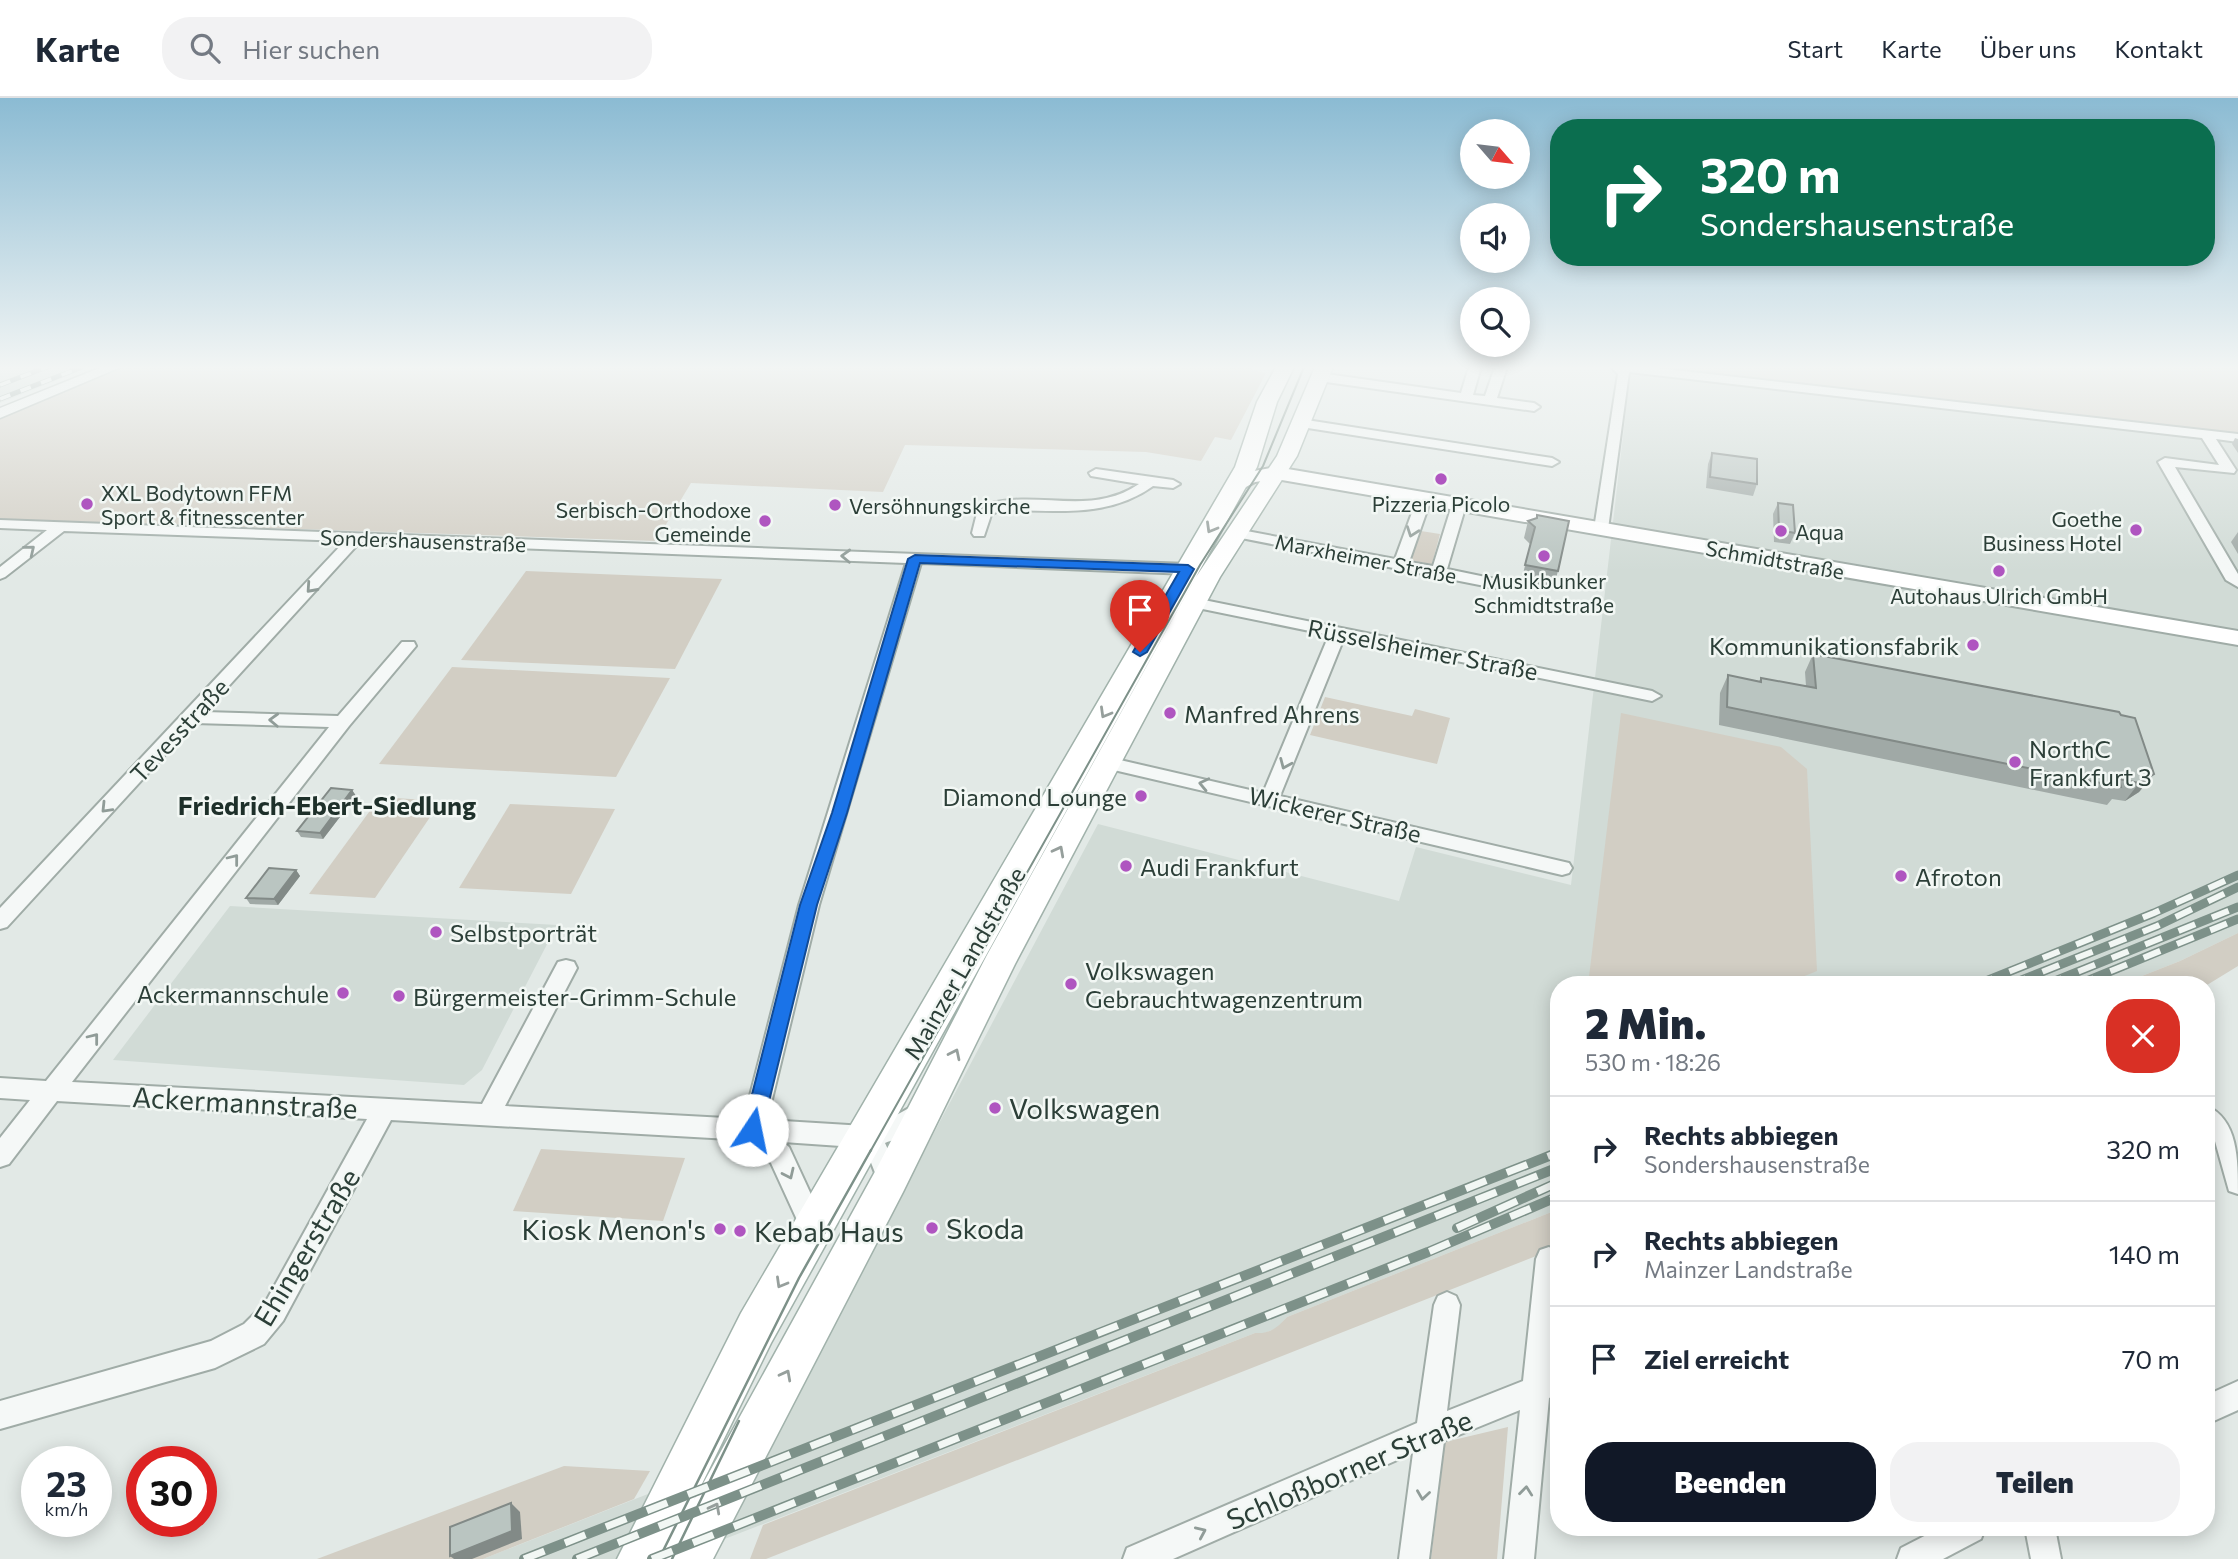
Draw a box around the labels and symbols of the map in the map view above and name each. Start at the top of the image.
north arrow [1460,119,1530,189]
marker: Pizzeria Picolo [1433,471,1449,487]
place label: XXL Bodytown FFM Sport & fitnesscenter [101,480,305,529]
place label: Pizzeria Picolo [1372,491,1510,516]
place label: Versöhnungskirche [849,493,1030,518]
marker: XXL Bodytown FFM Sport & fitnesscenter [79,496,95,512]
place label: Serbisch-Orthodoxe Gemeinde [556,497,751,546]
marker: Versöhnungskirche [827,497,843,513]
place label: Goethe Business Hotel [1983,506,2122,555]
marker: Serbisch-Orthodoxe Gemeinde [757,513,773,529]
place label: Aqua [1795,519,1844,544]
one-way arrow [1206,521,1219,534]
marker: Goethe Business Hotel [2128,522,2144,538]
marker: Aqua [1773,523,1789,539]
street label: Sondershausenstraße [320,524,526,556]
one-way arrow [1407,526,1421,538]
street label: Marxheimer Straße [1273,528,1459,588]
street label: Schmidtstraße [1704,535,1846,583]
one-way arrow [22,546,35,558]
one-way arrow [841,548,852,563]
marker: Musikbunker Schmidtstraße [1536,548,1552,564]
marker: Autohaus Ulrich GmbH [1991,563,2007,579]
place label: Musikbunker Schmidtstraße [1474,568,1614,617]
one-way arrow [307,580,319,593]
pin [1110,580,1170,652]
place label: Autohaus Ulrich GmbH [1890,583,2108,608]
street label: Rüsselsheimer Straße [1305,612,1541,686]
place label: Kommunikationsfabrik [1709,631,1959,660]
marker: Kommunikationsfabrik [1965,637,1981,653]
street label: Tevesstraße [124,672,234,788]
place label: Manfred Ahrens [1184,699,1360,728]
marker: Manfred Ahrens [1162,705,1178,721]
one-way arrow [1100,706,1113,719]
one-way arrow [269,713,280,728]
place label: NorthC Frankfurt 3 [2029,734,2152,791]
marker: NorthC Frankfurt 3 [2007,754,2023,770]
one-way arrow [1279,757,1293,769]
one-way arrow [1198,778,1210,792]
street label: Wickerer Straße [1246,780,1424,848]
place label: Diamond Lounge [942,782,1127,811]
marker: Diamond Lounge [1133,788,1149,804]
district label: Friedrich-Ebert-Siedlung [178,789,476,820]
one-way arrow [102,800,115,813]
one-way arrow [1051,846,1064,859]
place label: Audi Frankfurt [1140,852,1299,881]
one-way arrow [226,855,239,867]
marker: Audi Frankfurt [1118,858,1134,874]
street label: Mainzer Landstraße [897,862,1031,1064]
place label: Afroton [1915,862,2002,891]
marker: Afroton [1893,868,1909,884]
place label: Selbstporträt [450,918,597,947]
marker: Selbstporträt [428,924,444,940]
place label: Volkswagen Gebrauchtwagenzentrum [1085,956,1363,1013]
marker: Volkswagen Gebrauchtwagenzentrum [1063,976,1079,992]
place label: Ackermannschule [137,979,329,1008]
place label: Bürgermeister-Grimm-Schule [413,982,736,1011]
marker: Ackermannschule [335,985,351,1001]
marker: Bürgermeister-Grimm-Schule [391,988,407,1004]
one-way arrow [85,1034,98,1046]
one-way arrow [946,1049,960,1061]
street label: Ackermannstraße [131,1079,359,1125]
place label: Volkswagen [1009,1091,1160,1125]
position arrow [715,1093,789,1167]
marker: Volkswagen [987,1100,1003,1116]
street label: Ehingerstraße [246,1162,366,1332]
one-way arrow [781,1167,795,1179]
place label: Skoda [946,1211,1025,1245]
place label: Kiosk Menon's [522,1212,706,1246]
place label: Kebab Haus [754,1214,904,1248]
marker: Skoda [924,1220,940,1236]
marker: Kiosk Menon's [712,1221,728,1237]
marker: Kebab Haus [732,1223,748,1239]
one-way arrow [776,1276,789,1289]
one-way arrow [778,1369,792,1382]
street label: Schloßborner Straße [1221,1402,1477,1536]
speed limit sign: 30 [126,1446,217,1537]
one-way arrow [1518,1485,1533,1496]
one-way arrow [1415,1489,1430,1501]
one-way arrow [707,1503,720,1515]
one-way arrow [1194,1526,1206,1540]

